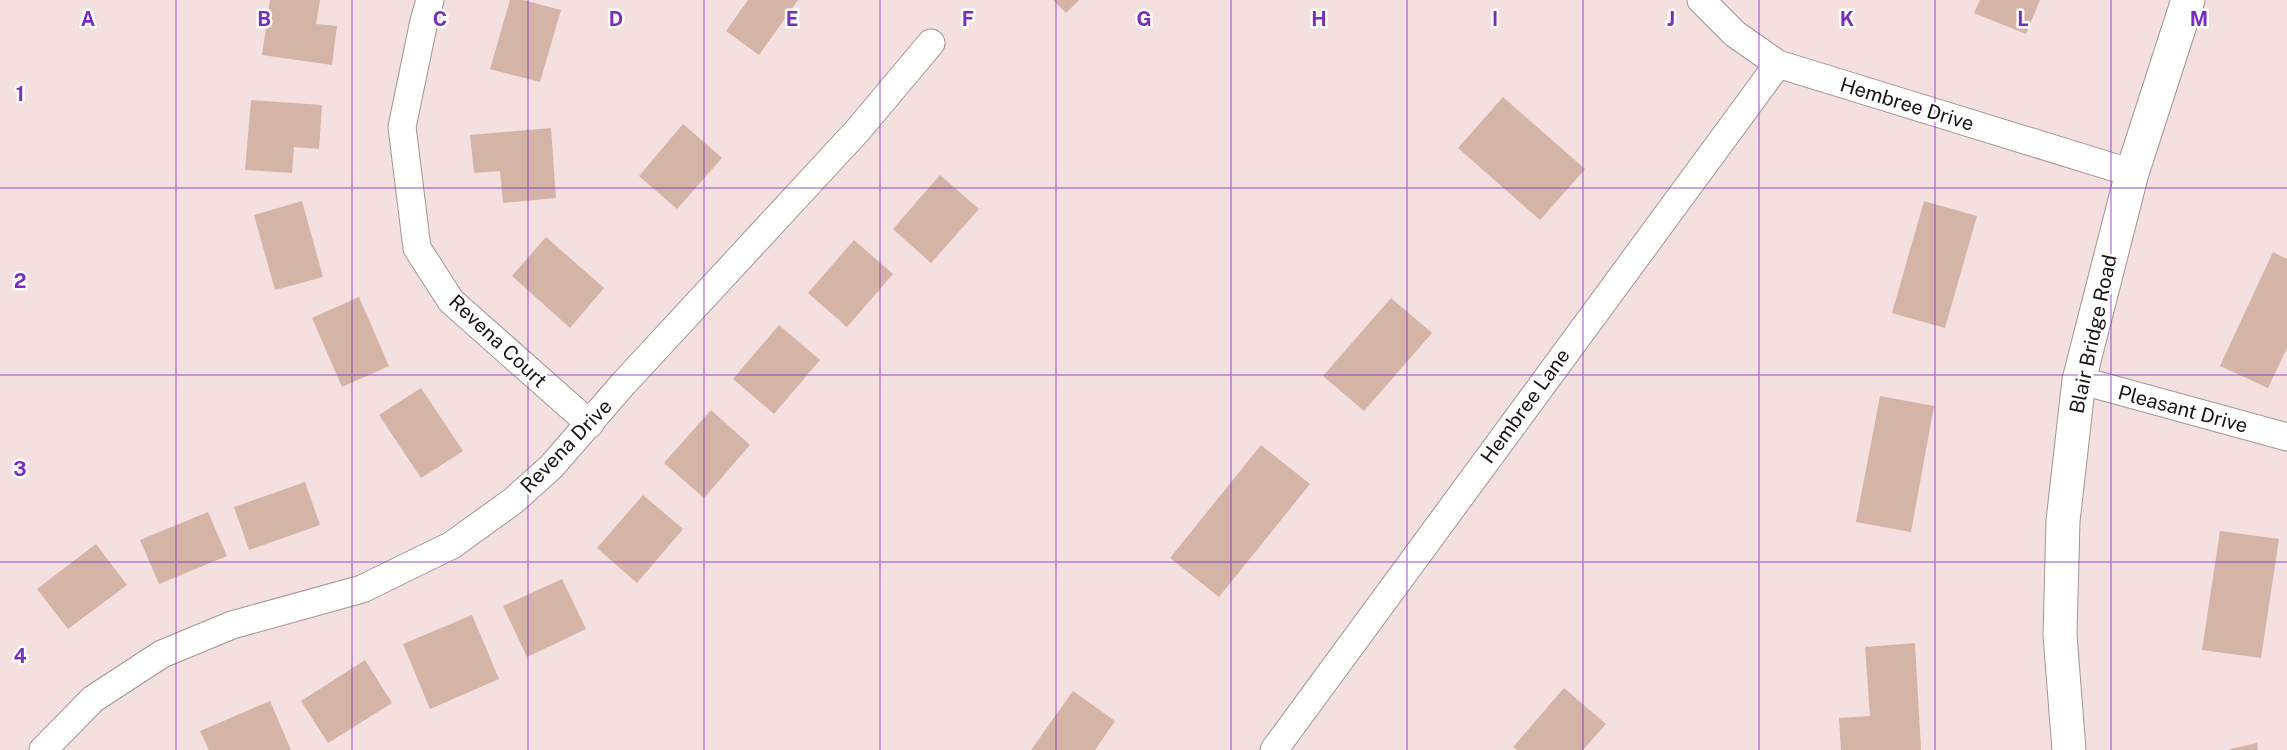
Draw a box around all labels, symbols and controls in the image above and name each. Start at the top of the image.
text: A [81,7,95,31]
text: B [257,7,271,31]
text: C [433,7,447,31]
text: D [609,7,623,31]
text: E [786,7,798,31]
text: F [962,7,974,31]
text: G [1136,7,1152,31]
text: H [1311,7,1327,31]
text: I [1492,7,1498,31]
text: J [1667,7,1675,31]
text: K [1840,7,1854,31]
text: L [2017,7,2029,31]
text: M [2190,7,2208,31]
street label: Hembree Drive [1837,72,1977,136]
text: 1 [16,82,24,106]
street label: Blair Bridge Road [2064,252,2122,416]
text: 2 [14,269,26,293]
street label: Revena Court [444,290,552,392]
street label: Hembree Lane [1475,344,1575,468]
street label: Pleasant Drive [2116,380,2250,438]
street label: Revena Drive [515,394,617,498]
text: 3 [13,457,27,481]
text: 4 [13,644,27,668]

